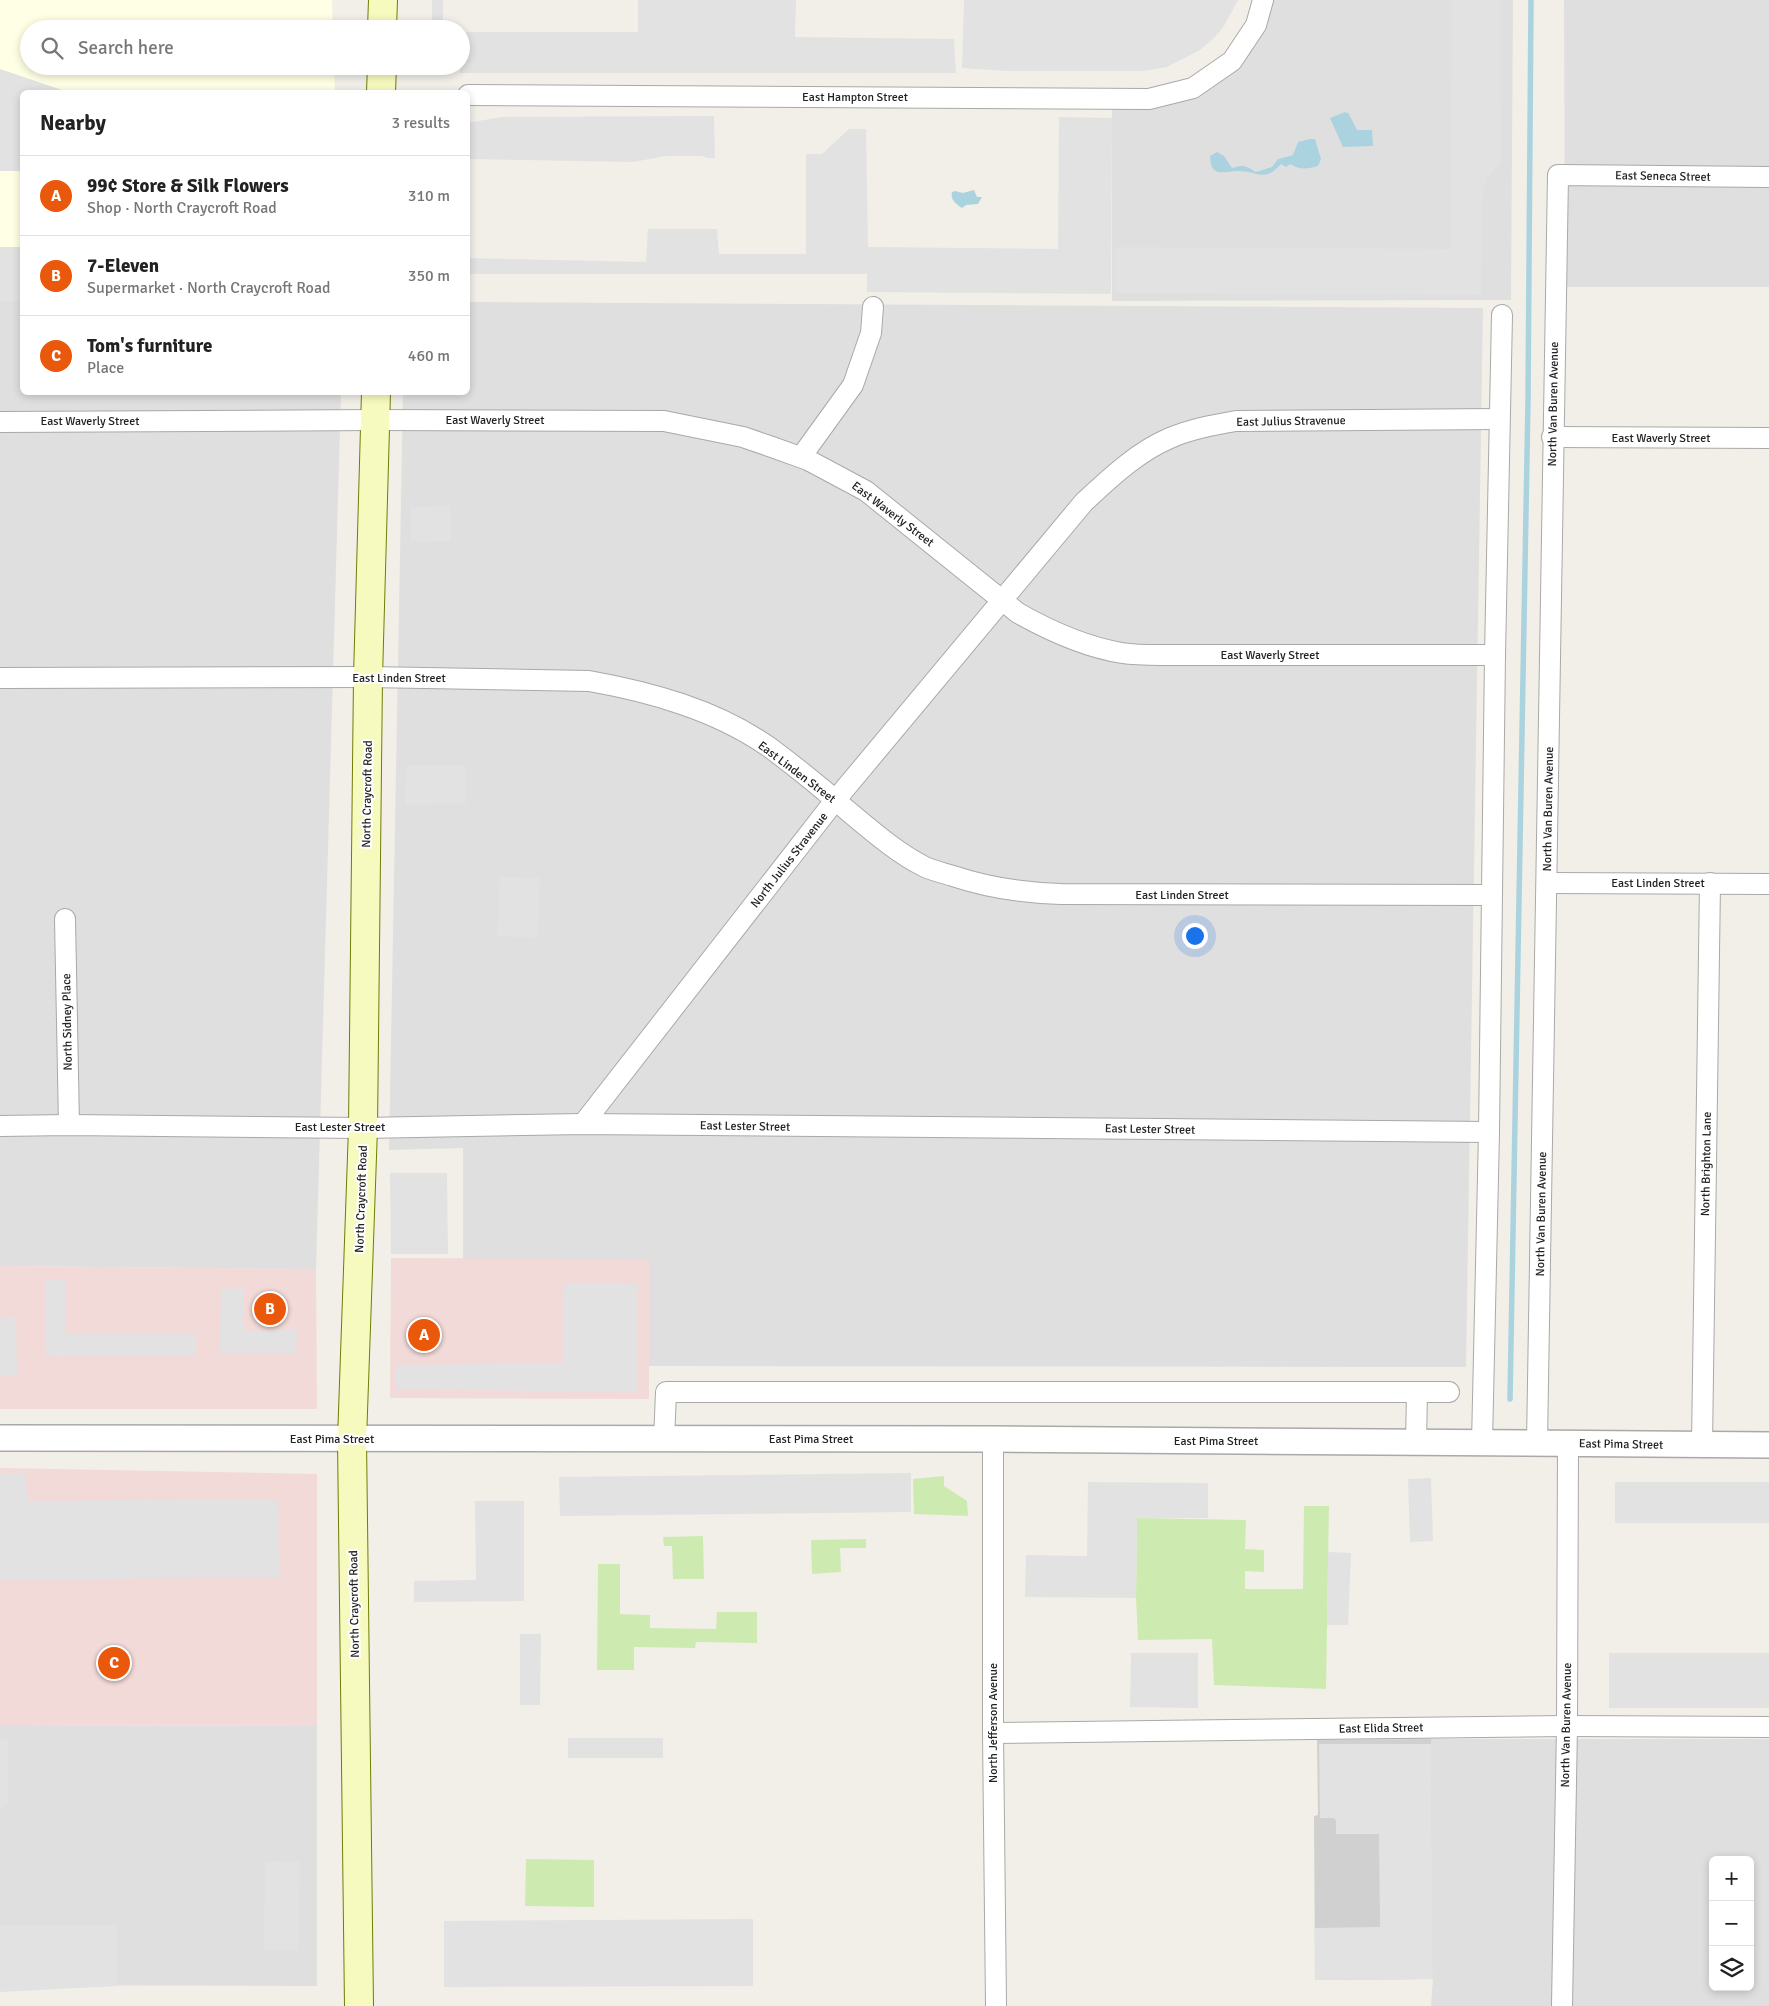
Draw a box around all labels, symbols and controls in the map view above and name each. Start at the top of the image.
search box [20,20,470,75]
icon: search [38,34,66,62]
text: Search here [78,36,174,60]
street label: East Hampton Street [802,90,908,105]
text: Nearby [40,110,106,136]
text: 3 results [391,113,450,133]
street label: East Seneca Street [1615,168,1711,185]
text: 99¢ Store & Silk Flowers [87,174,289,198]
text: A [51,186,61,206]
text: 310 m [408,186,450,206]
text: Shop · North Craycroft Road [87,198,277,218]
text: 7-Eleven [87,254,159,278]
text: B [51,266,61,286]
text: 350 m [408,266,450,286]
text: Supermarket · North Craycroft Road [87,278,330,298]
text: Tom's furniture [87,334,212,358]
street label: North Van Buren Avenue [1545,341,1562,467]
text: C [51,346,61,366]
text: 460 m [408,346,450,366]
text: Place [87,358,124,378]
street label: East Waverly Street [445,413,545,428]
street label: East Julius Stravenue [1236,413,1346,430]
street label: East Waverly Street [40,414,140,429]
street label: East Waverly Street [1611,431,1711,446]
street label: East Waverly Street [849,479,937,550]
street label: East Waverly Street [1220,648,1320,663]
street label: East Linden Street [352,671,446,686]
street label: East Linden Street [755,738,839,807]
street label: North Craycroft Road [359,740,376,848]
street label: North Van Buren Avenue [1540,746,1557,872]
street label: North Julius Stravenue [747,810,831,911]
street label: East Linden Street [1611,876,1705,891]
street label: East Linden Street [1135,888,1229,903]
your location [1182,923,1208,949]
street label: North Sidney Place [59,973,76,1071]
street label: North Brighton Lane [1698,1112,1715,1216]
street label: East Lester Street [700,1118,790,1135]
street label: East Lester Street [295,1120,385,1135]
street label: East Lester Street [1105,1121,1195,1138]
street label: North Craycroft Road [352,1145,371,1253]
street label: North Van Buren Avenue [1533,1151,1550,1277]
pin: B [254,1290,286,1328]
pin: A [408,1316,440,1354]
street label: East Pima Street [290,1432,374,1447]
street label: East Pima Street [769,1432,853,1447]
street label: East Pima Street [1174,1434,1258,1449]
street label: East Pima Street [1579,1436,1663,1453]
street label: North Craycroft Road [346,1550,363,1658]
pin: C [98,1644,130,1682]
street label: North Van Buren Avenue [1558,1662,1575,1788]
street label: North Jefferson Avenue [986,1663,1001,1783]
street label: East Elida Street [1339,1720,1424,1737]
map controls [1709,1856,1754,1991]
button: + [1709,1856,1754,1901]
button: − [1709,1901,1754,1946]
button: layers [1709,1946,1754,1991]

